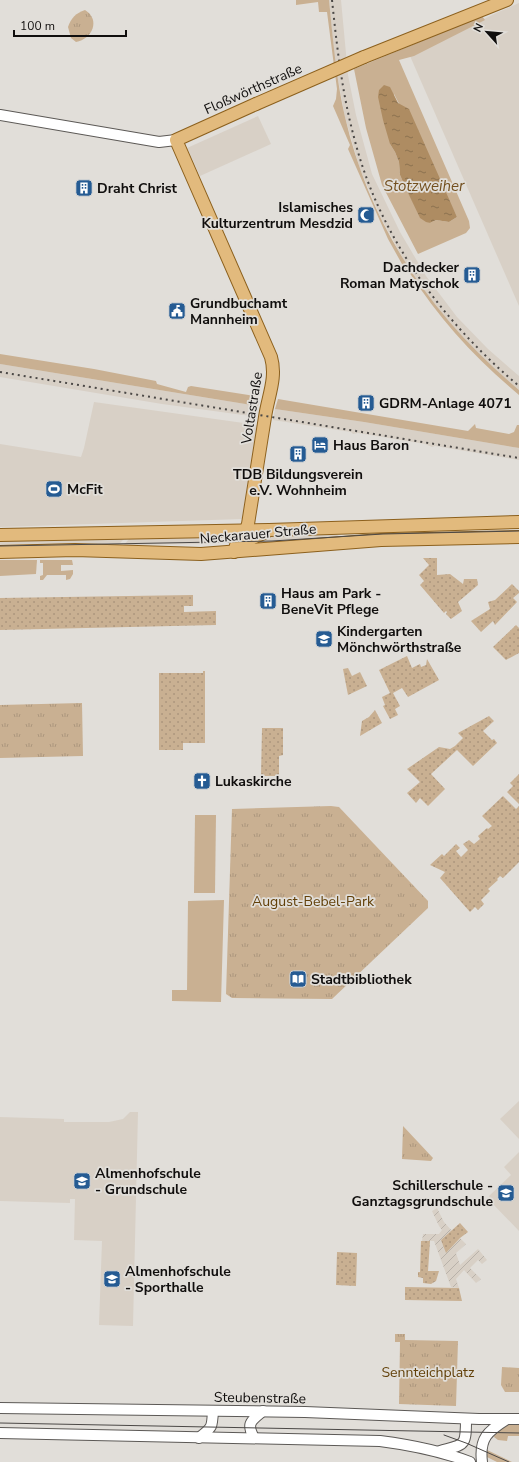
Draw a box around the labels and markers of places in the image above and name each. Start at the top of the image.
building icon: Draht Christ [74,178,94,198]
place label: Draht Christ [97,179,178,198]
place label: Islamisches Kulturzentrum Mesdzid [202,198,353,233]
mosque icon: Islamisches Kulturzentrum Mesdzid [356,205,376,225]
place label: Dachdecker Roman Matyschok [340,258,459,293]
building icon: Dachdecker Roman Matyschok [462,265,482,285]
place label: Grundbuchamt Mannheim [190,294,288,329]
public building icon: Grundbuchamt Mannheim [167,301,187,321]
building icon: GDRM-Anlage 4071 [356,393,376,413]
place label: GDRM-Anlage 4071 [379,394,512,413]
hotel icon: Haus Baron [310,435,330,455]
place label: Haus Baron [333,436,409,455]
building icon: TDB Bildungsverein e.V. Wohnheim [288,444,308,464]
place label: TDB Bildungsverein e.V. Wohnheim [233,465,363,500]
sports icon: McFit [44,479,64,499]
place label: McFit [67,480,103,499]
place label: Haus am Park - BeneVit Pflege [281,584,381,619]
building icon: Haus am Park - BeneVit Pflege [258,591,278,611]
place label: Kindergarten Mönchwörthstraße [337,622,462,657]
school or university icon: Kindergarten Mönchwörthstraße [314,629,334,649]
church icon: Lukaskirche [192,771,212,791]
place label: Lukaskirche [215,772,292,791]
library icon: Stadtbibliothek [288,969,308,989]
place label: Stadtbibliothek [311,970,412,989]
place label: Almenhofschule - Grundschule [95,1164,201,1199]
school or university icon: Almenhofschule - Grundschule [72,1171,92,1191]
place label: Schillerschule - Ganztagsgrundschule [352,1176,493,1211]
school or university icon: Schillerschule - Ganztagsgrundschule [496,1183,516,1203]
place label: Almenhofschule - Sporthalle [125,1262,231,1297]
school or university icon: Almenhofschule - Sporthalle [102,1269,122,1289]

